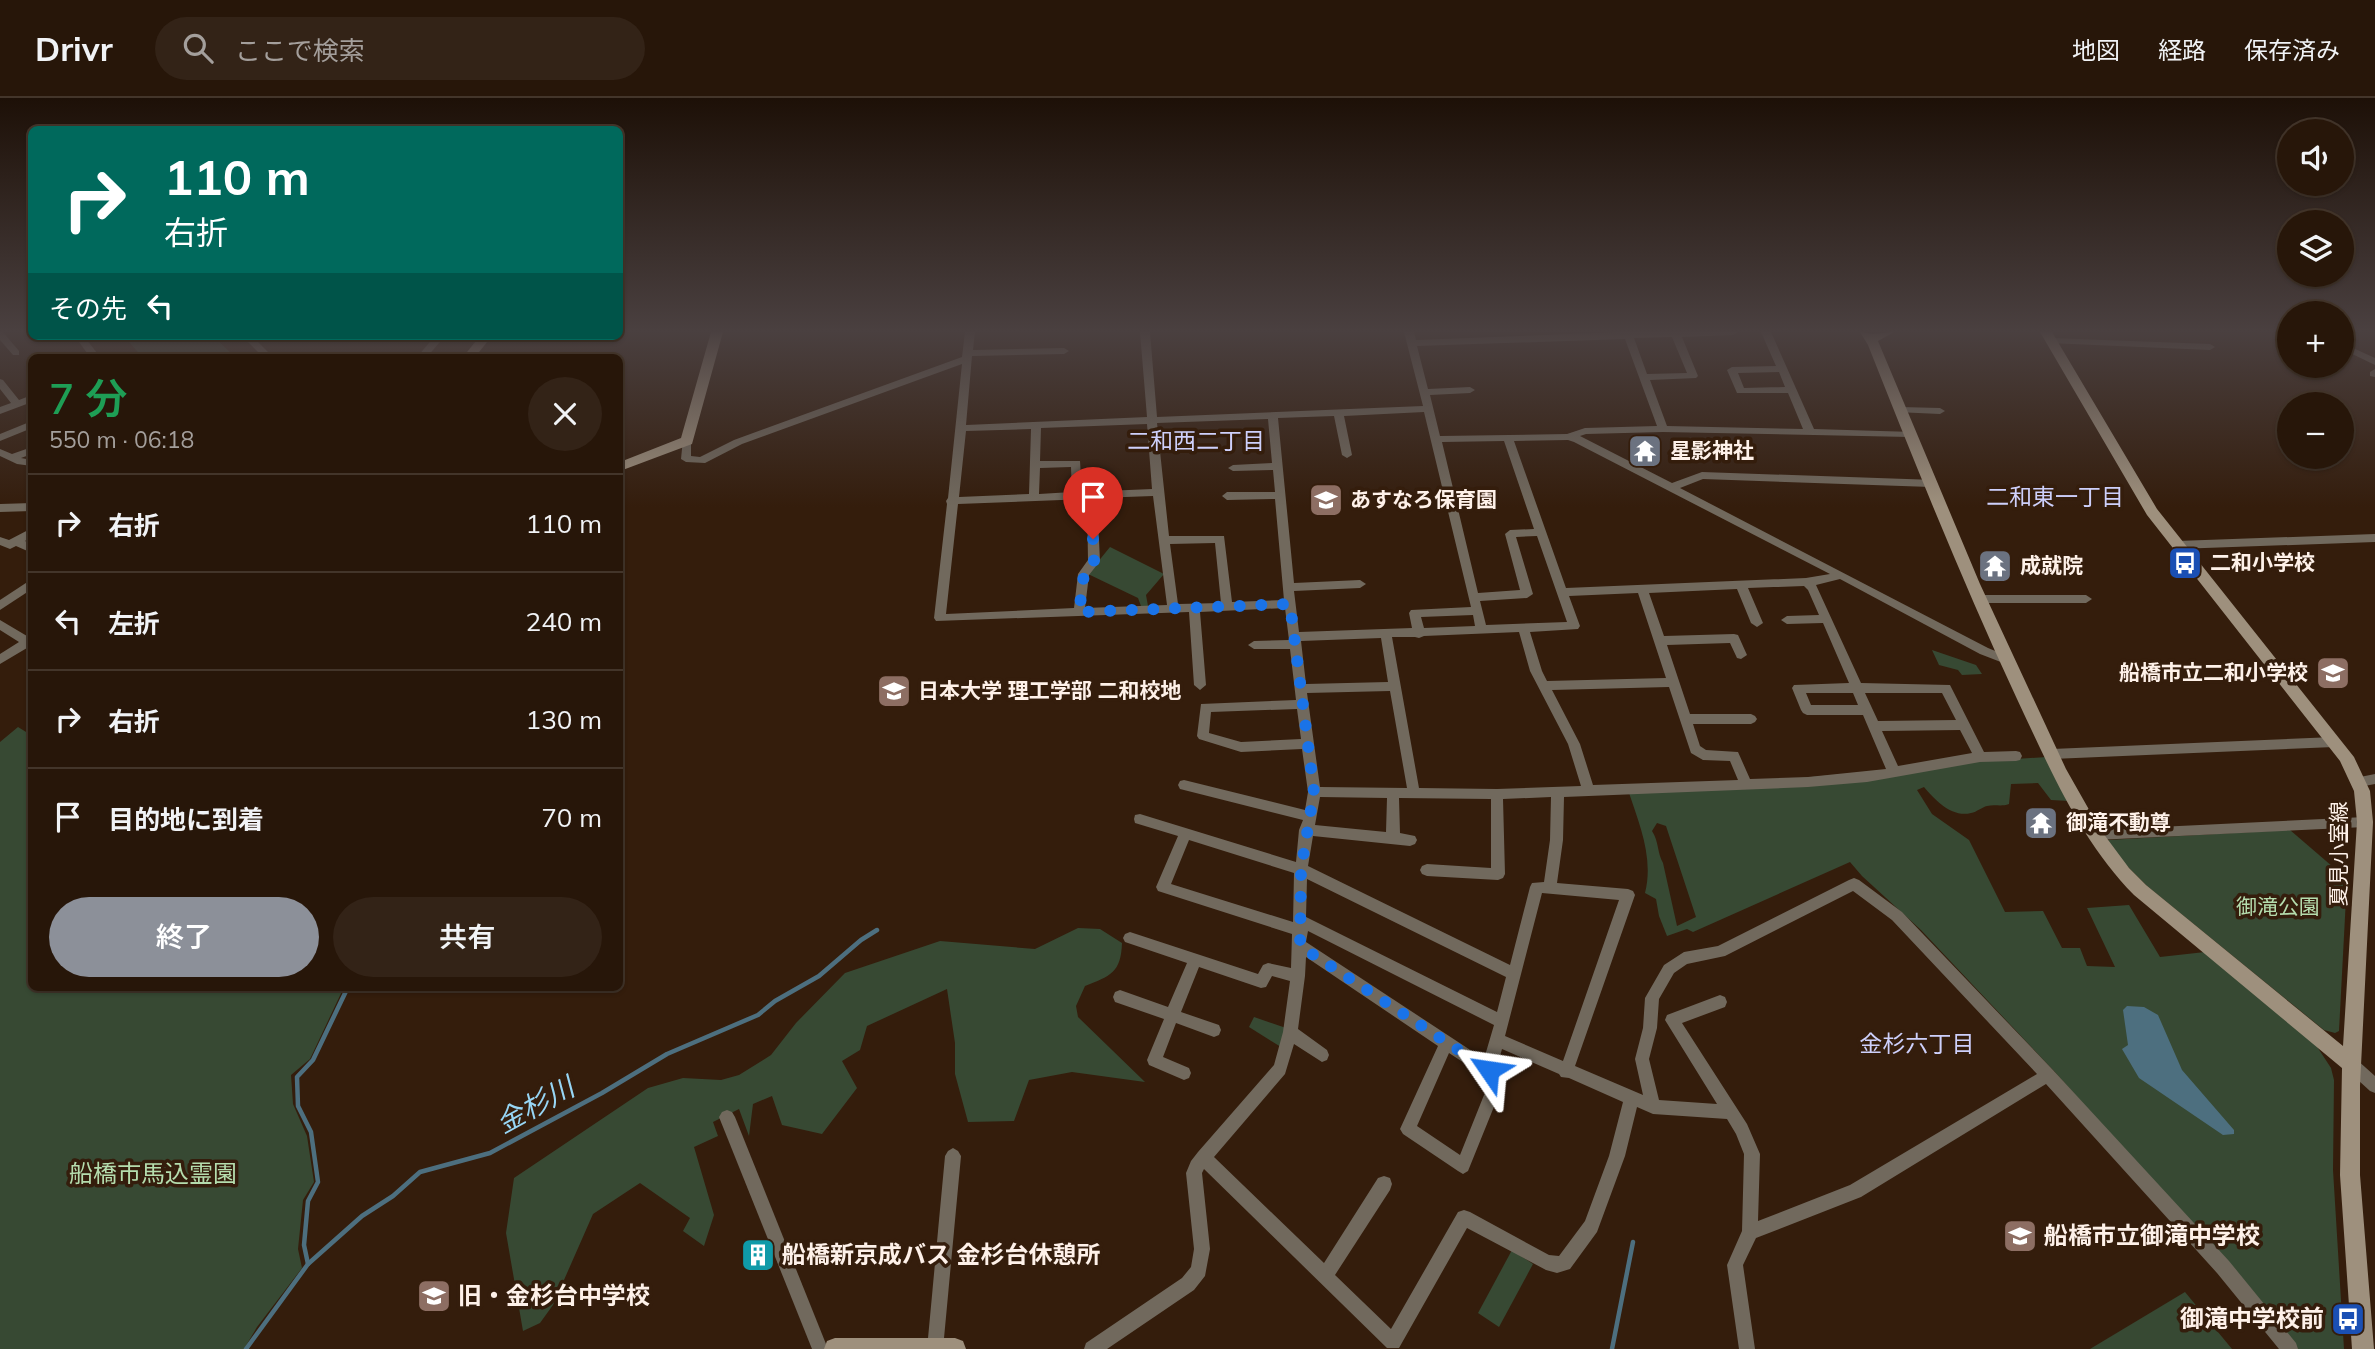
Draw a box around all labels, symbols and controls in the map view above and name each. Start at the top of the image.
search box [155,17,645,80]
text: Drivr [35,28,113,69]
icon: search [179,29,217,67]
text: ここで検索 [235,34,365,67]
text: 地図 [2072,35,2120,65]
text: 経路 [2158,35,2206,65]
text: 保存済み [2244,35,2340,65]
map controls [2277,119,2354,469]
button: sound [2277,119,2354,196]
text: 110 m [164,146,310,207]
icon: right [49,154,140,245]
button: layers [2277,210,2354,287]
text: 右折 [164,212,228,252]
icon: left [141,287,179,325]
text: その先 [49,292,127,325]
button: + [2277,301,2354,378]
text: 7 分 [49,372,127,425]
button: close [528,377,602,451]
button: − [2277,392,2354,469]
text: 550 m · 06:18 [49,425,194,454]
district label: 二和西二丁目 [1127,426,1265,455]
temple icon: 星影神社 [1626,432,1664,470]
place label: 星影神社 [1670,437,1754,463]
pin [1063,467,1123,539]
icon: arrive [1074,478,1112,516]
school or university icon: あすなろ保育園 [1307,481,1345,519]
district label: 二和東一丁目 [1986,482,2124,511]
place label: あすなろ保育園 [1350,486,1497,512]
icon: right [49,504,87,542]
text: 110 m [526,507,602,540]
text: 右折 [108,509,160,542]
bus stop icon: 二和小学校 [2166,544,2204,582]
temple icon: 成就院 [1976,547,2014,585]
place label: 二和小学校 [2210,549,2315,575]
place label: 成就院 [2020,552,2083,578]
icon: left [49,602,87,640]
text: 240 m [526,605,602,638]
text: 左折 [108,607,160,640]
school or university icon: 船橋市立二和小学校 [2314,654,2352,692]
place label: 船橋市立二和小学校 [2119,659,2308,685]
school or university icon: 日本大学 理工学部 二和校地 [875,672,913,710]
place label: 日本大学 理工学部 二和校地 [918,677,1182,703]
icon: right [49,700,87,738]
text: 130 m [526,703,602,736]
text: 右折 [108,705,160,738]
icon: arrive [49,798,87,836]
text: 70 m [541,801,602,834]
street label: 夏見小室線 [2325,802,2351,907]
text: 目的地に到着 [108,803,264,836]
temple icon: 御滝不動尊 [2022,804,2060,842]
place label: 御滝不動尊 [2066,809,2171,835]
park label: 御滝公園 [2236,893,2320,919]
button: 終了 [49,897,319,977]
button: 共有 [333,897,602,977]
district label: 金杉六丁目 [1860,1029,1975,1058]
position arrow [1452,1033,1526,1107]
water label: 金杉川 [490,1067,583,1140]
park label: 船橋市馬込霊園 [69,1158,237,1188]
school or university icon: 船橋市立御滝中学校 [2001,1217,2039,1255]
place label: 船橋市立御滝中学校 [2044,1220,2260,1250]
building icon: 船橋新京成バス 金杉台休憩所 [739,1236,777,1274]
place label: 船橋新京成バス 金杉台休憩所 [782,1239,1101,1269]
school or university icon: 旧・金杉台中学校 [415,1277,453,1315]
place label: 旧・金杉台中学校 [458,1280,650,1310]
bus stop icon: 御滝中学校前 [2329,1300,2367,1338]
place label: 御滝中学校前 [2180,1303,2324,1333]

